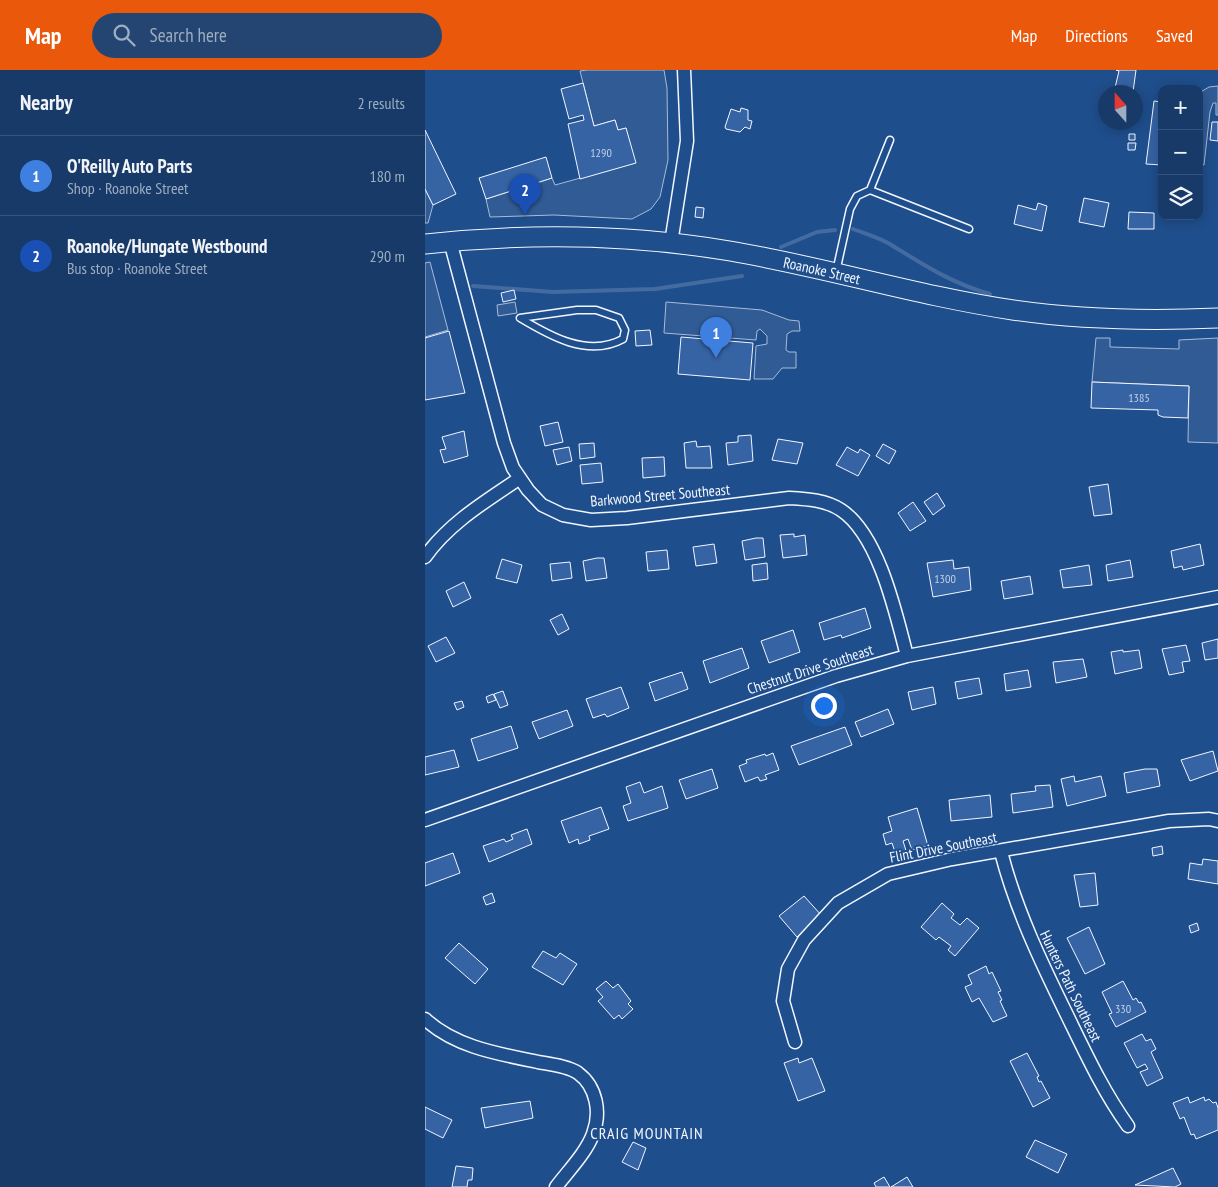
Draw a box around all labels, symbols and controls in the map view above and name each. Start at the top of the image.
search box [92,13,442,58]
text: Map [25,20,62,51]
icon: search [110,21,138,49]
text: Search here [150,23,227,47]
text: Map [1011,24,1037,47]
text: Directions [1065,24,1128,47]
text: Saved [1156,24,1193,47]
north arrow [1098,85,1143,130]
map controls [1158,85,1203,220]
button: + [1158,85,1203,130]
text: Nearby [20,89,73,116]
text: 2 results [358,93,405,113]
button: − [1158,130,1203,175]
house number: 1290 [590,145,612,160]
text: O'Reilly Auto Parts [67,154,192,178]
text: 1 [32,166,40,186]
text: 180 m [370,166,405,186]
pin: 2 [509,174,541,215]
button: layers [1158,175,1203,220]
text: Shop · Roanoke Street [67,178,188,198]
text: Roanoke/Hungate Westbound [67,234,267,258]
text: 2 [32,246,40,266]
text: 290 m [370,246,405,266]
street label: Roanoke Street [782,252,862,288]
text: Bus stop · Roanoke Street [67,258,208,278]
pin: 1 [700,317,732,358]
house number: 1385 [1128,390,1150,405]
street label: Barkwood Street Southeast [589,479,731,511]
house number: 1300 [934,571,956,586]
street label: Chestnut Drive Southeast [745,640,875,698]
your location [811,693,837,719]
street label: Flint Drive Southeast [888,827,998,867]
street label: Hunters Path Southeast [1036,927,1106,1045]
house number: 330 [1115,1001,1131,1016]
district label: CRAIG MOUNTAIN [590,1123,704,1143]

